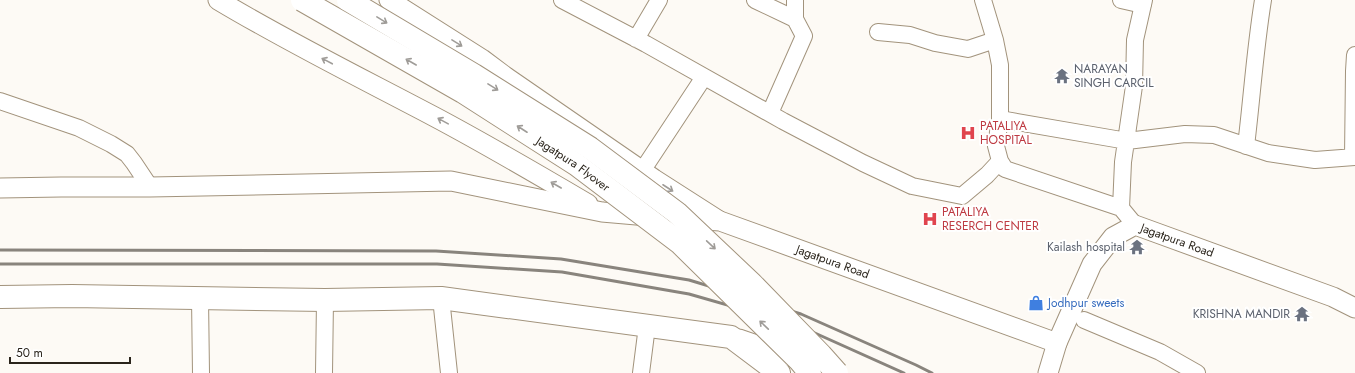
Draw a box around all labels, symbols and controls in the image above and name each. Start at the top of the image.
one-way arrow [376,16,388,24]
one-way arrow [451,39,462,47]
one-way arrow [321,57,333,65]
one-way arrow [405,57,417,65]
place label: NARAYAN SINGH CARCIL [1074,60,1154,92]
temple icon: NARAYAN SINGH CARCIL [1053,67,1071,85]
one-way arrow [487,83,499,91]
one-way arrow [437,117,449,125]
place label: PATALIYA HOSPITAL [980,117,1032,149]
hospital icon: PATALIYA HOSPITAL [959,124,977,142]
one-way arrow [516,125,527,133]
street label: Jagatpura Flyover [531,131,615,197]
one-way arrow [550,181,562,189]
one-way arrow [662,184,673,192]
place label: PATALIYA RESERCH CENTER [942,203,1039,235]
hospital icon: PATALIYA RESERCH CENTER [921,210,939,228]
street label: Jagatpura Road [1136,218,1216,262]
place label: Kailash hospital [1047,238,1125,256]
temple icon: Kailash hospital [1128,238,1146,256]
street label: Jagatpura Road [792,240,872,283]
one-way arrow [706,241,716,250]
shop icon: Jodhpur sweets [1027,294,1045,312]
place label: Jodhpur sweets [1046,294,1124,312]
place label: KRISHNA MANDIR [1193,305,1290,323]
temple icon: KRISHNA MANDIR [1293,305,1311,323]
one-way arrow [759,321,769,330]
scale bar [10,339,130,365]
text: 50 m [16,344,43,362]

